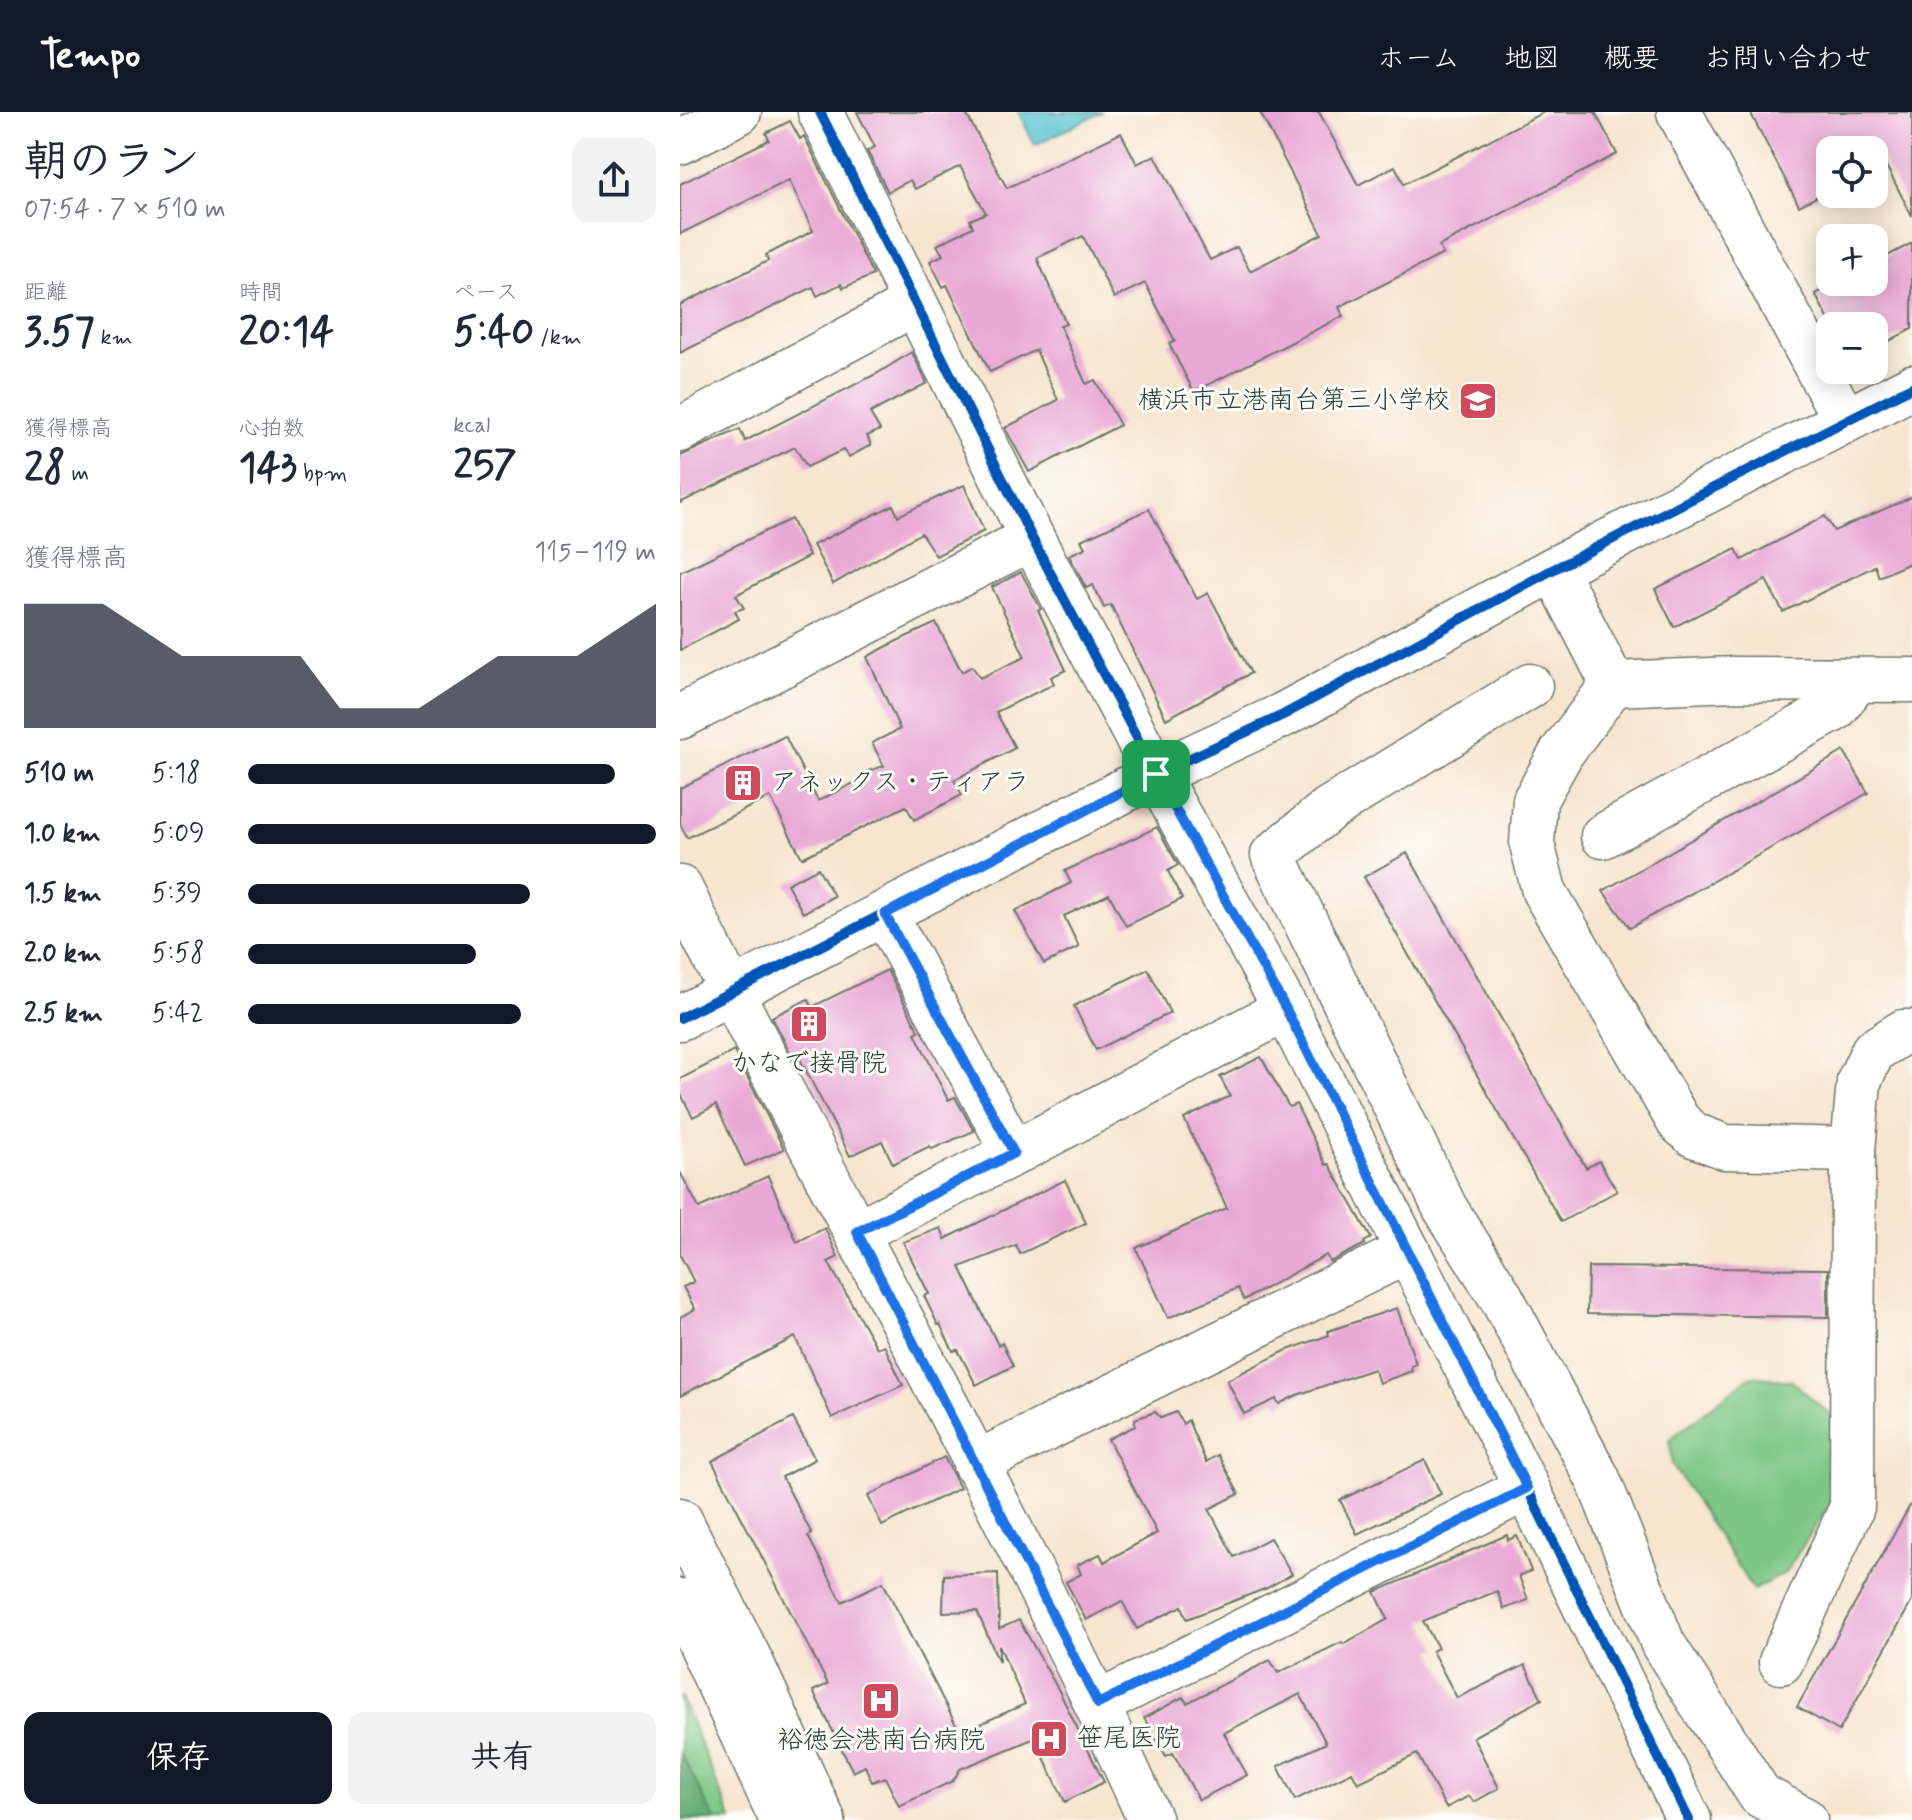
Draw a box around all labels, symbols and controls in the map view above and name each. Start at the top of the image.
text: Tempo [40,32,141,81]
text: ホーム [1377,41,1460,78]
text: 地図 [1504,41,1560,78]
text: 概要 [1604,41,1660,78]
text: お問い合わせ [1704,41,1872,78]
text: 朝のラン [24,134,200,192]
map controls [1816,136,1888,384]
button: locate [1816,136,1888,208]
button: share [572,138,656,222]
text: 07:54 · 7 × 510 m [24,193,226,227]
button: + [1816,224,1888,296]
text: 距離 [24,279,68,307]
text: 時間 [239,279,283,307]
text: ペース [453,279,518,307]
text: 3.57 [24,307,95,359]
text: 20:14 [239,307,334,359]
text: 5:40 [453,307,534,359]
button: − [1816,312,1888,384]
text: km [95,324,133,352]
text: /km [534,324,582,352]
school or university icon: 横浜市立港南台第三小学校 [1457,380,1499,422]
place label: 横浜市立港南台第三小学校 [1138,384,1450,418]
text: kcal [453,412,490,440]
text: 獲得標高 [24,415,112,443]
text: 心拍数 [239,415,305,443]
text: 257 [453,440,517,492]
text: 28 [24,443,66,495]
text: 143 [239,443,297,495]
text: m [66,460,89,488]
text: bpm [297,460,347,488]
text: 115–119 m [535,536,656,570]
text: 獲得標高 [24,542,128,576]
pin [1122,740,1190,808]
icon: arrive [1134,752,1178,796]
text: 510 m [24,757,94,791]
text: 5:18 [152,757,200,791]
building icon: アネックス・ティアラ [722,762,764,804]
place label: アネックス・ティアラ [771,766,1029,800]
text: 1.0 km [24,817,101,851]
text: 5:09 [152,817,205,851]
text: 1.5 km [24,877,102,911]
text: 5:39 [152,877,202,911]
text: 2.0 km [24,937,102,971]
text: 5:58 [152,937,204,971]
text: 2.5 km [24,997,103,1031]
text: 5:42 [152,997,203,1031]
building icon: かなで接骨院 [788,1003,830,1045]
place label: かなで接骨院 [731,1047,887,1081]
hospital icon: 裕徳会港南台病院 [860,1680,902,1722]
button: 保存 [24,1712,332,1804]
button: 共有 [348,1712,656,1804]
hospital icon: 笹尾医院 [1028,1718,1070,1760]
place label: 笹尾医院 [1077,1722,1181,1756]
place label: 裕徳会港南台病院 [777,1724,985,1758]

